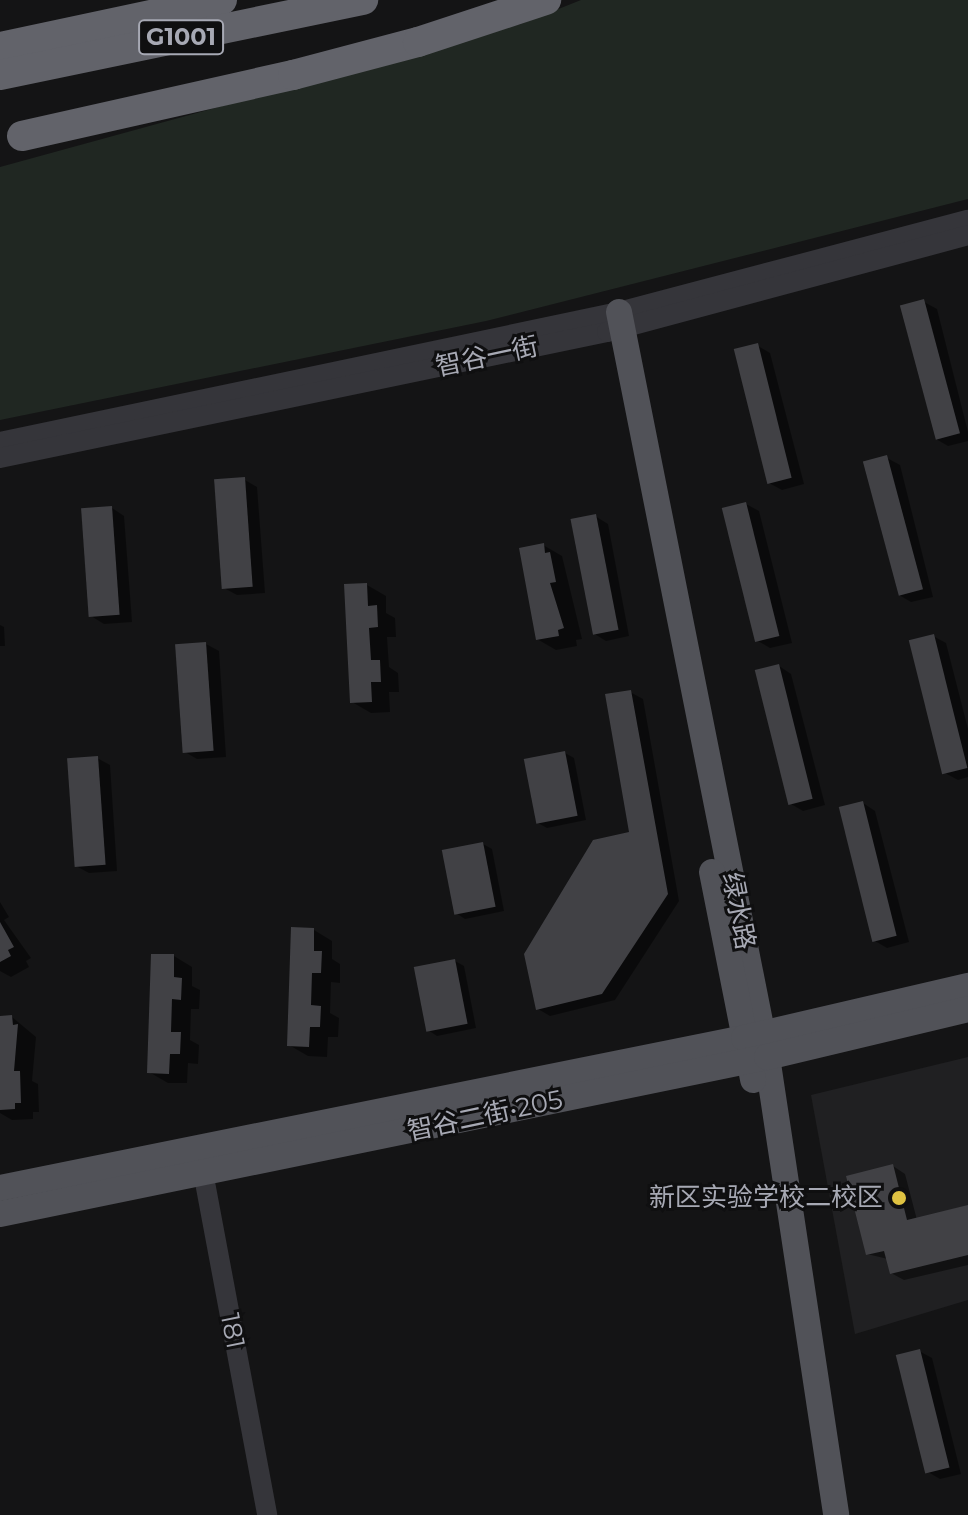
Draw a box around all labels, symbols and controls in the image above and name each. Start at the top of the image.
road number: G1001 [137,17,225,57]
street label: 智谷一街 [433,331,541,383]
street label: 绿水路 [715,870,761,952]
street label: 智谷二街•205 [404,1084,566,1148]
place label: 新区实验学校二校区 [649,1182,883,1214]
marker: 新区实验学校二校区 [890,1189,908,1207]
street label: 181 [213,1311,251,1351]

